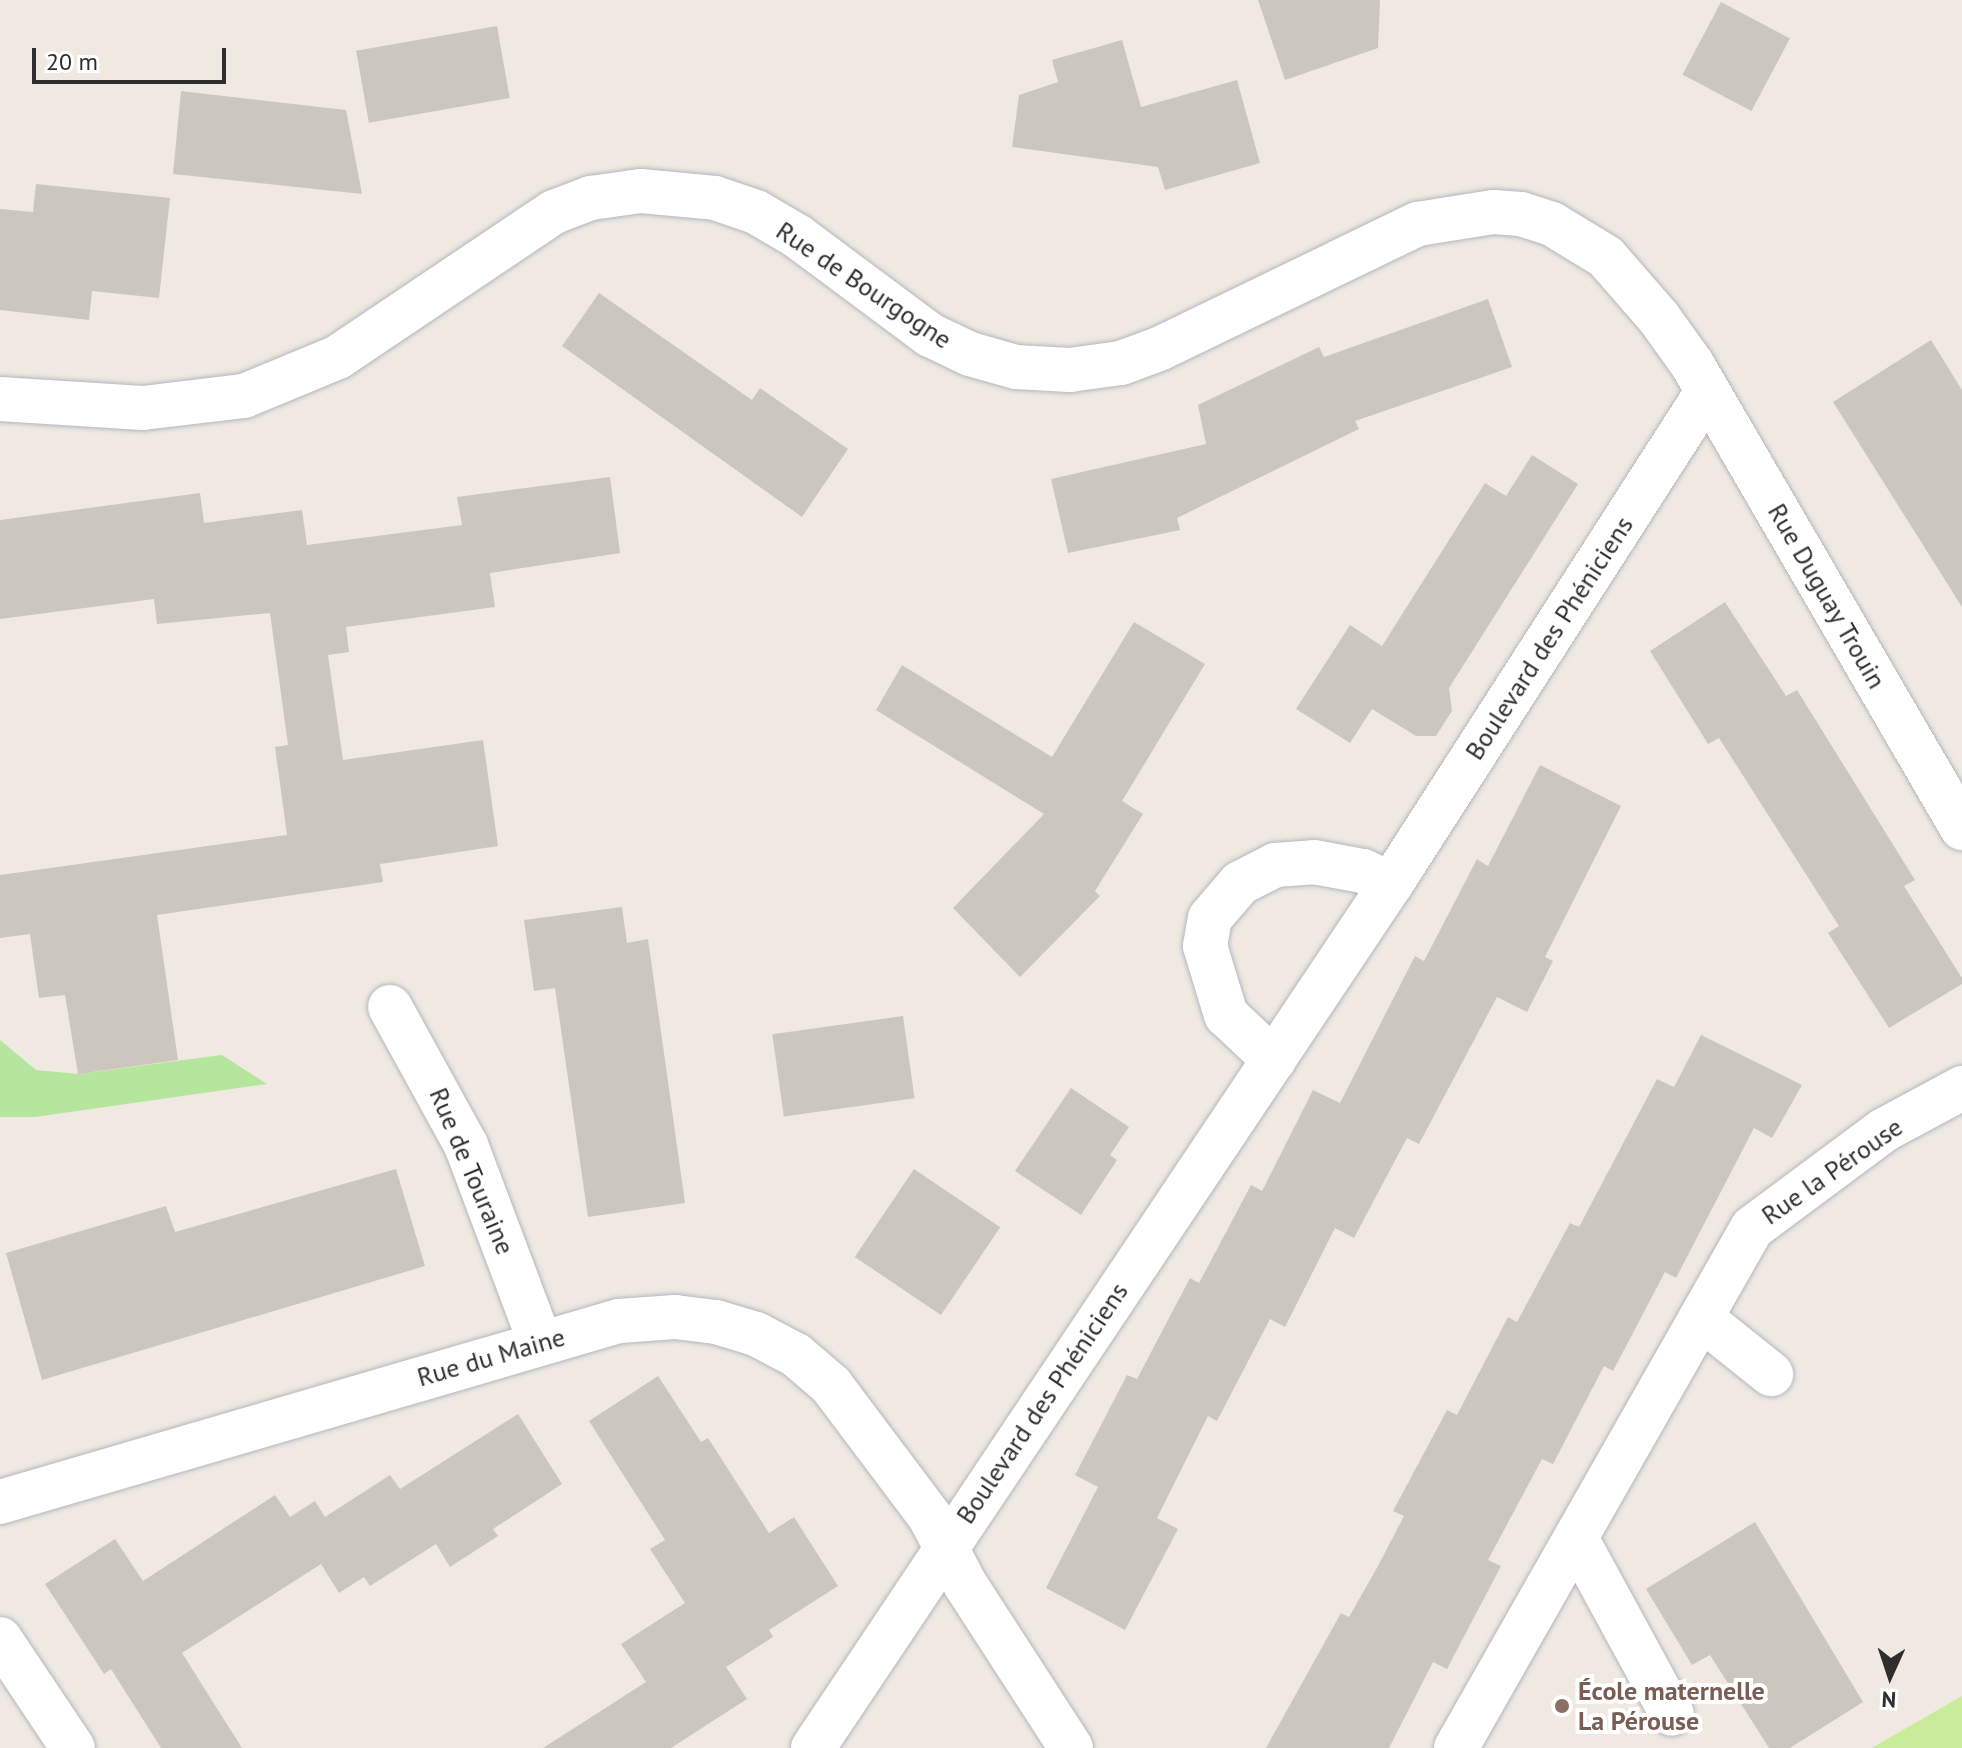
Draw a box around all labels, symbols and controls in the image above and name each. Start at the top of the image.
scale bar [36,32,230,82]
text: 20 m [46,46,98,77]
street label: Rue de Bourgogne [770,215,958,355]
street label: Rue Duguay Trouin [1761,497,1893,695]
street label: Boulevard des Phéniciens [1459,510,1639,766]
street label: Rue de Touraine [423,1083,521,1259]
street label: Rue la Pérouse [1756,1111,1908,1231]
street label: Boulevard des Phéniciens [950,1277,1134,1529]
street label: Rue du Maine [414,1321,568,1393]
north arrow [1850,1636,1930,1716]
place label: École maternelle La Pérouse [1578,1675,1765,1736]
text: N [1881,1686,1897,1714]
marker: École maternelle La Pérouse [1553,1697,1571,1715]

